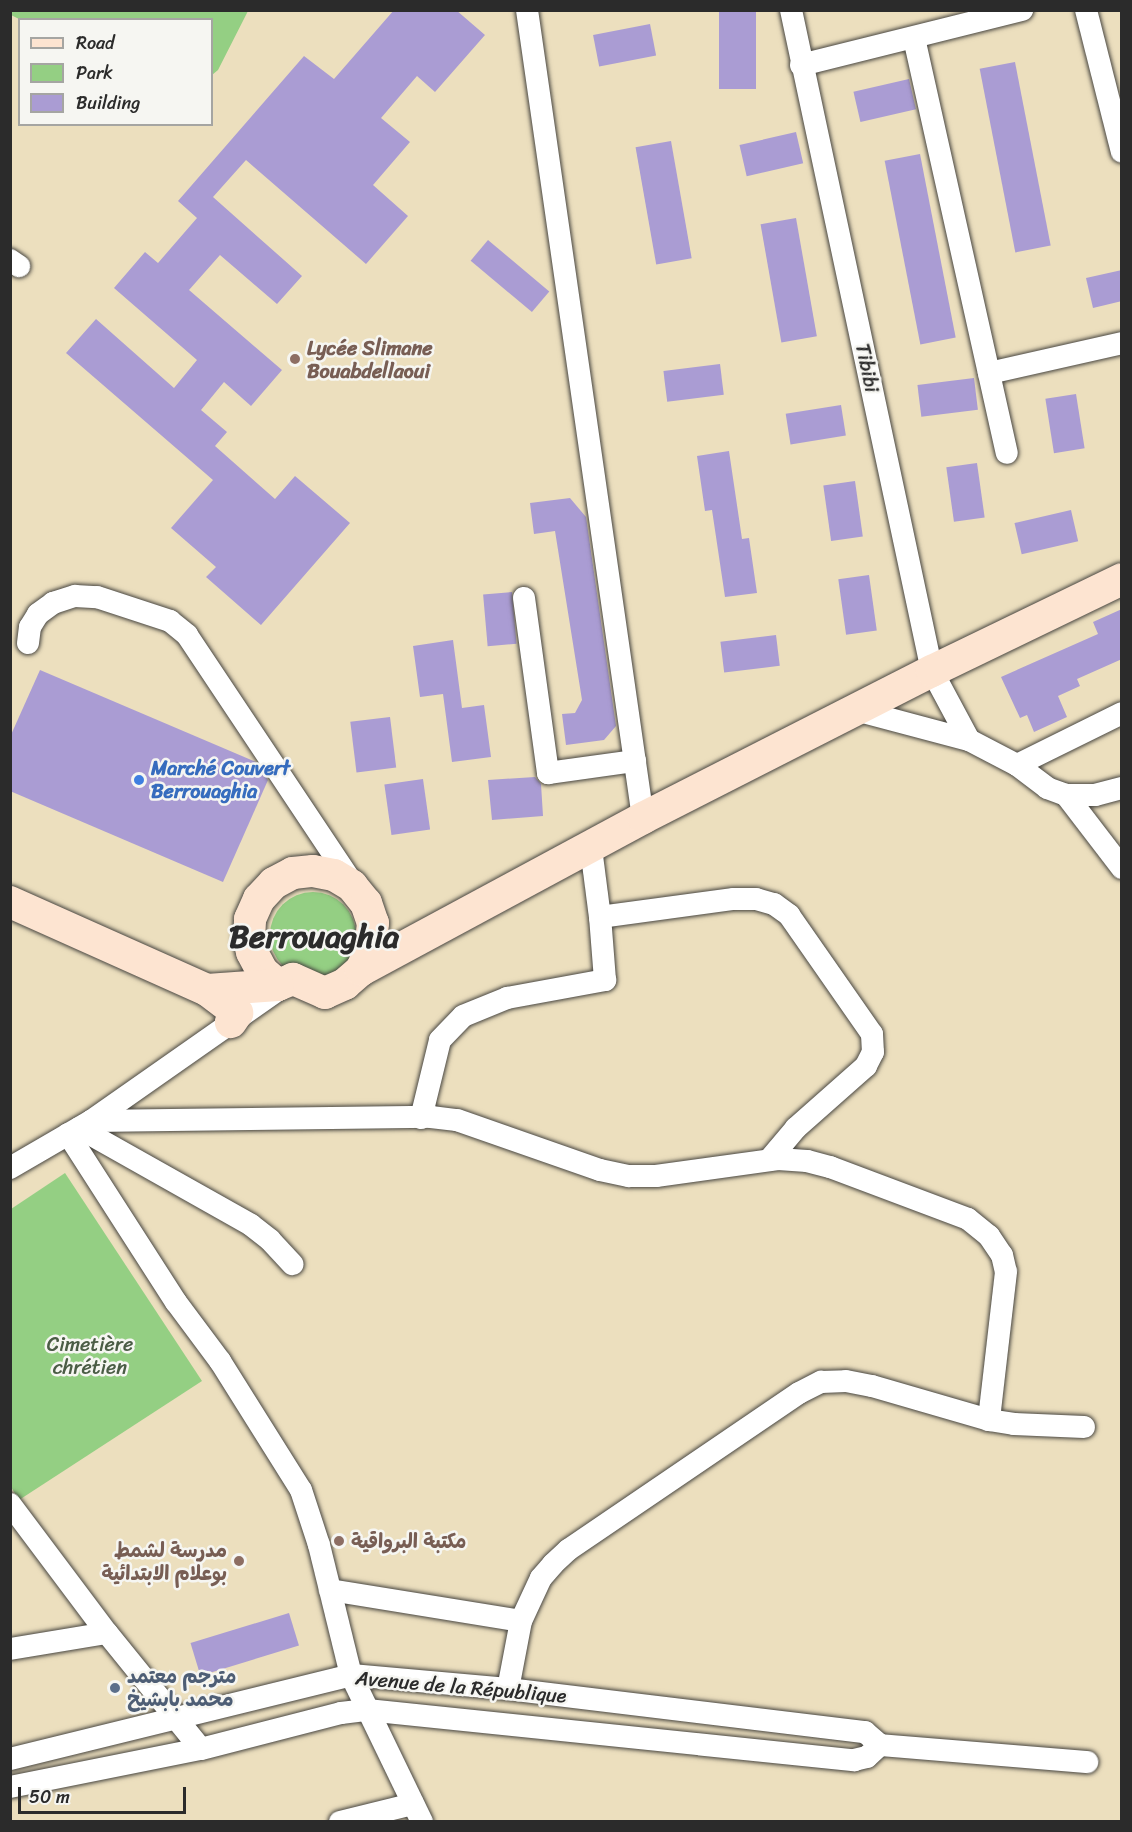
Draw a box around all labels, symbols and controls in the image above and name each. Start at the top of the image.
legend [18,18,213,126]
text: Road [76,27,115,59]
text: Park [76,57,113,89]
text: Building [76,87,140,119]
place label: Lycée Slimane Bouabdellaoui [307,336,432,383]
street label: Tibibi [850,341,884,395]
marker: Lycée Slimane Bouabdellaoui [288,352,302,366]
place label: Marché Couvert Berrouaghia [151,756,290,803]
marker: Marché Couvert Berrouaghia [132,773,146,787]
district label: Berrouaghia [229,918,399,956]
park label: Cimetière chrétien [47,1333,133,1380]
place label: مكتبة البرواقية [351,1529,466,1553]
marker: مكتبة البرواقية [332,1534,346,1548]
place label: مدرسة لشمط بوعلام الابتدائية [102,1538,227,1585]
marker: مدرسة لشمط بوعلام الابتدائية [232,1554,246,1568]
place label: مترجم معتمد محمد بابشيخ [127,1664,236,1711]
street label: Avenue de la République [354,1666,568,1708]
marker: مترجم معتمد محمد بابشيخ [108,1681,122,1695]
scale bar [21,1775,189,1813]
text: 50 m [29,1781,70,1813]

